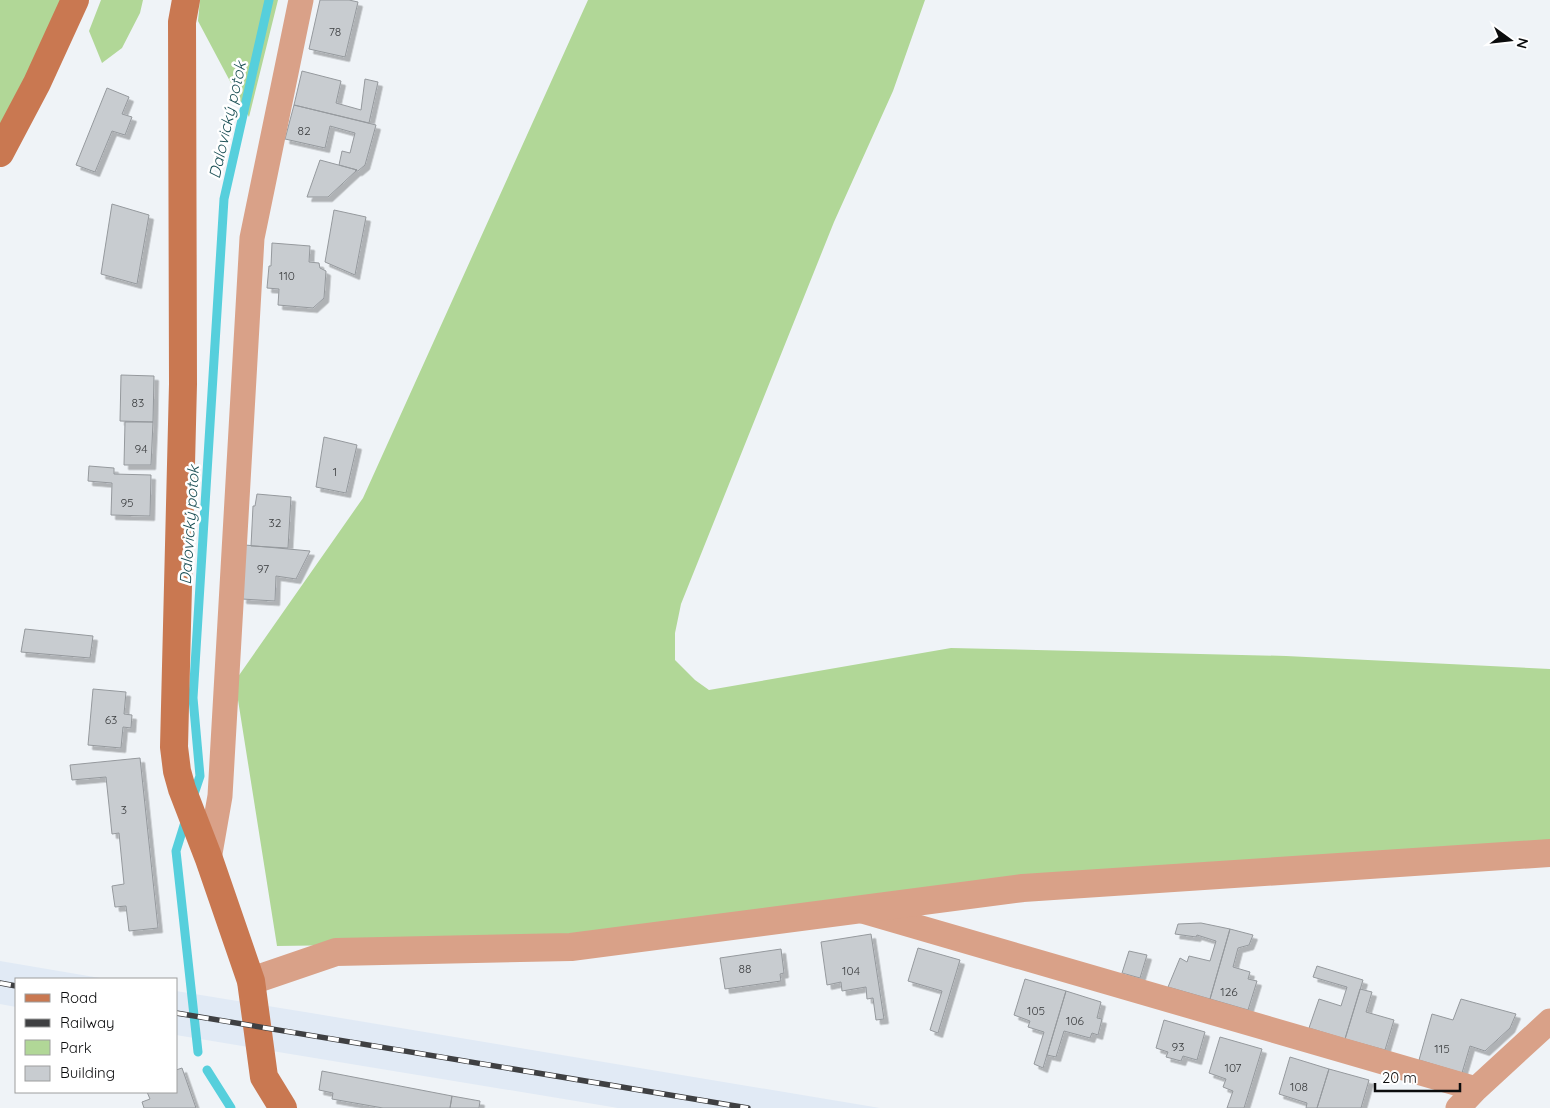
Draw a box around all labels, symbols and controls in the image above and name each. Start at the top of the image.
north arrow [1485,15,1535,65]
house number: 78 [329,24,341,39]
text: N [1513,36,1533,51]
water label: Dalovický potok [204,58,250,180]
house number: 82 [297,123,311,138]
house number: 110 [279,268,295,283]
house number: 83 [132,395,144,410]
house number: 94 [134,441,148,456]
water label: Dalovický potok [175,463,203,585]
house number: 1 [333,464,337,479]
house number: 95 [120,495,134,510]
house number: 32 [269,515,282,530]
house number: 97 [257,561,269,576]
house number: 63 [105,712,117,727]
house number: 3 [121,802,127,817]
house number: 88 [739,961,751,976]
house number: 104 [842,963,860,978]
legend [15,978,178,1093]
house number: 126 [1220,984,1238,999]
text: Road [60,988,97,1007]
house number: 105 [1027,1003,1045,1018]
text: Railway [60,1013,115,1032]
house number: 106 [1066,1013,1085,1028]
text: Park [60,1038,92,1057]
house number: 93 [1172,1039,1184,1054]
house number: 115 [1434,1041,1450,1056]
house number: 107 [1224,1060,1242,1075]
scale bar [1375,1060,1460,1092]
text: Building [60,1063,115,1082]
text: 20 m [1382,1068,1417,1087]
house number: 108 [1290,1079,1308,1094]

